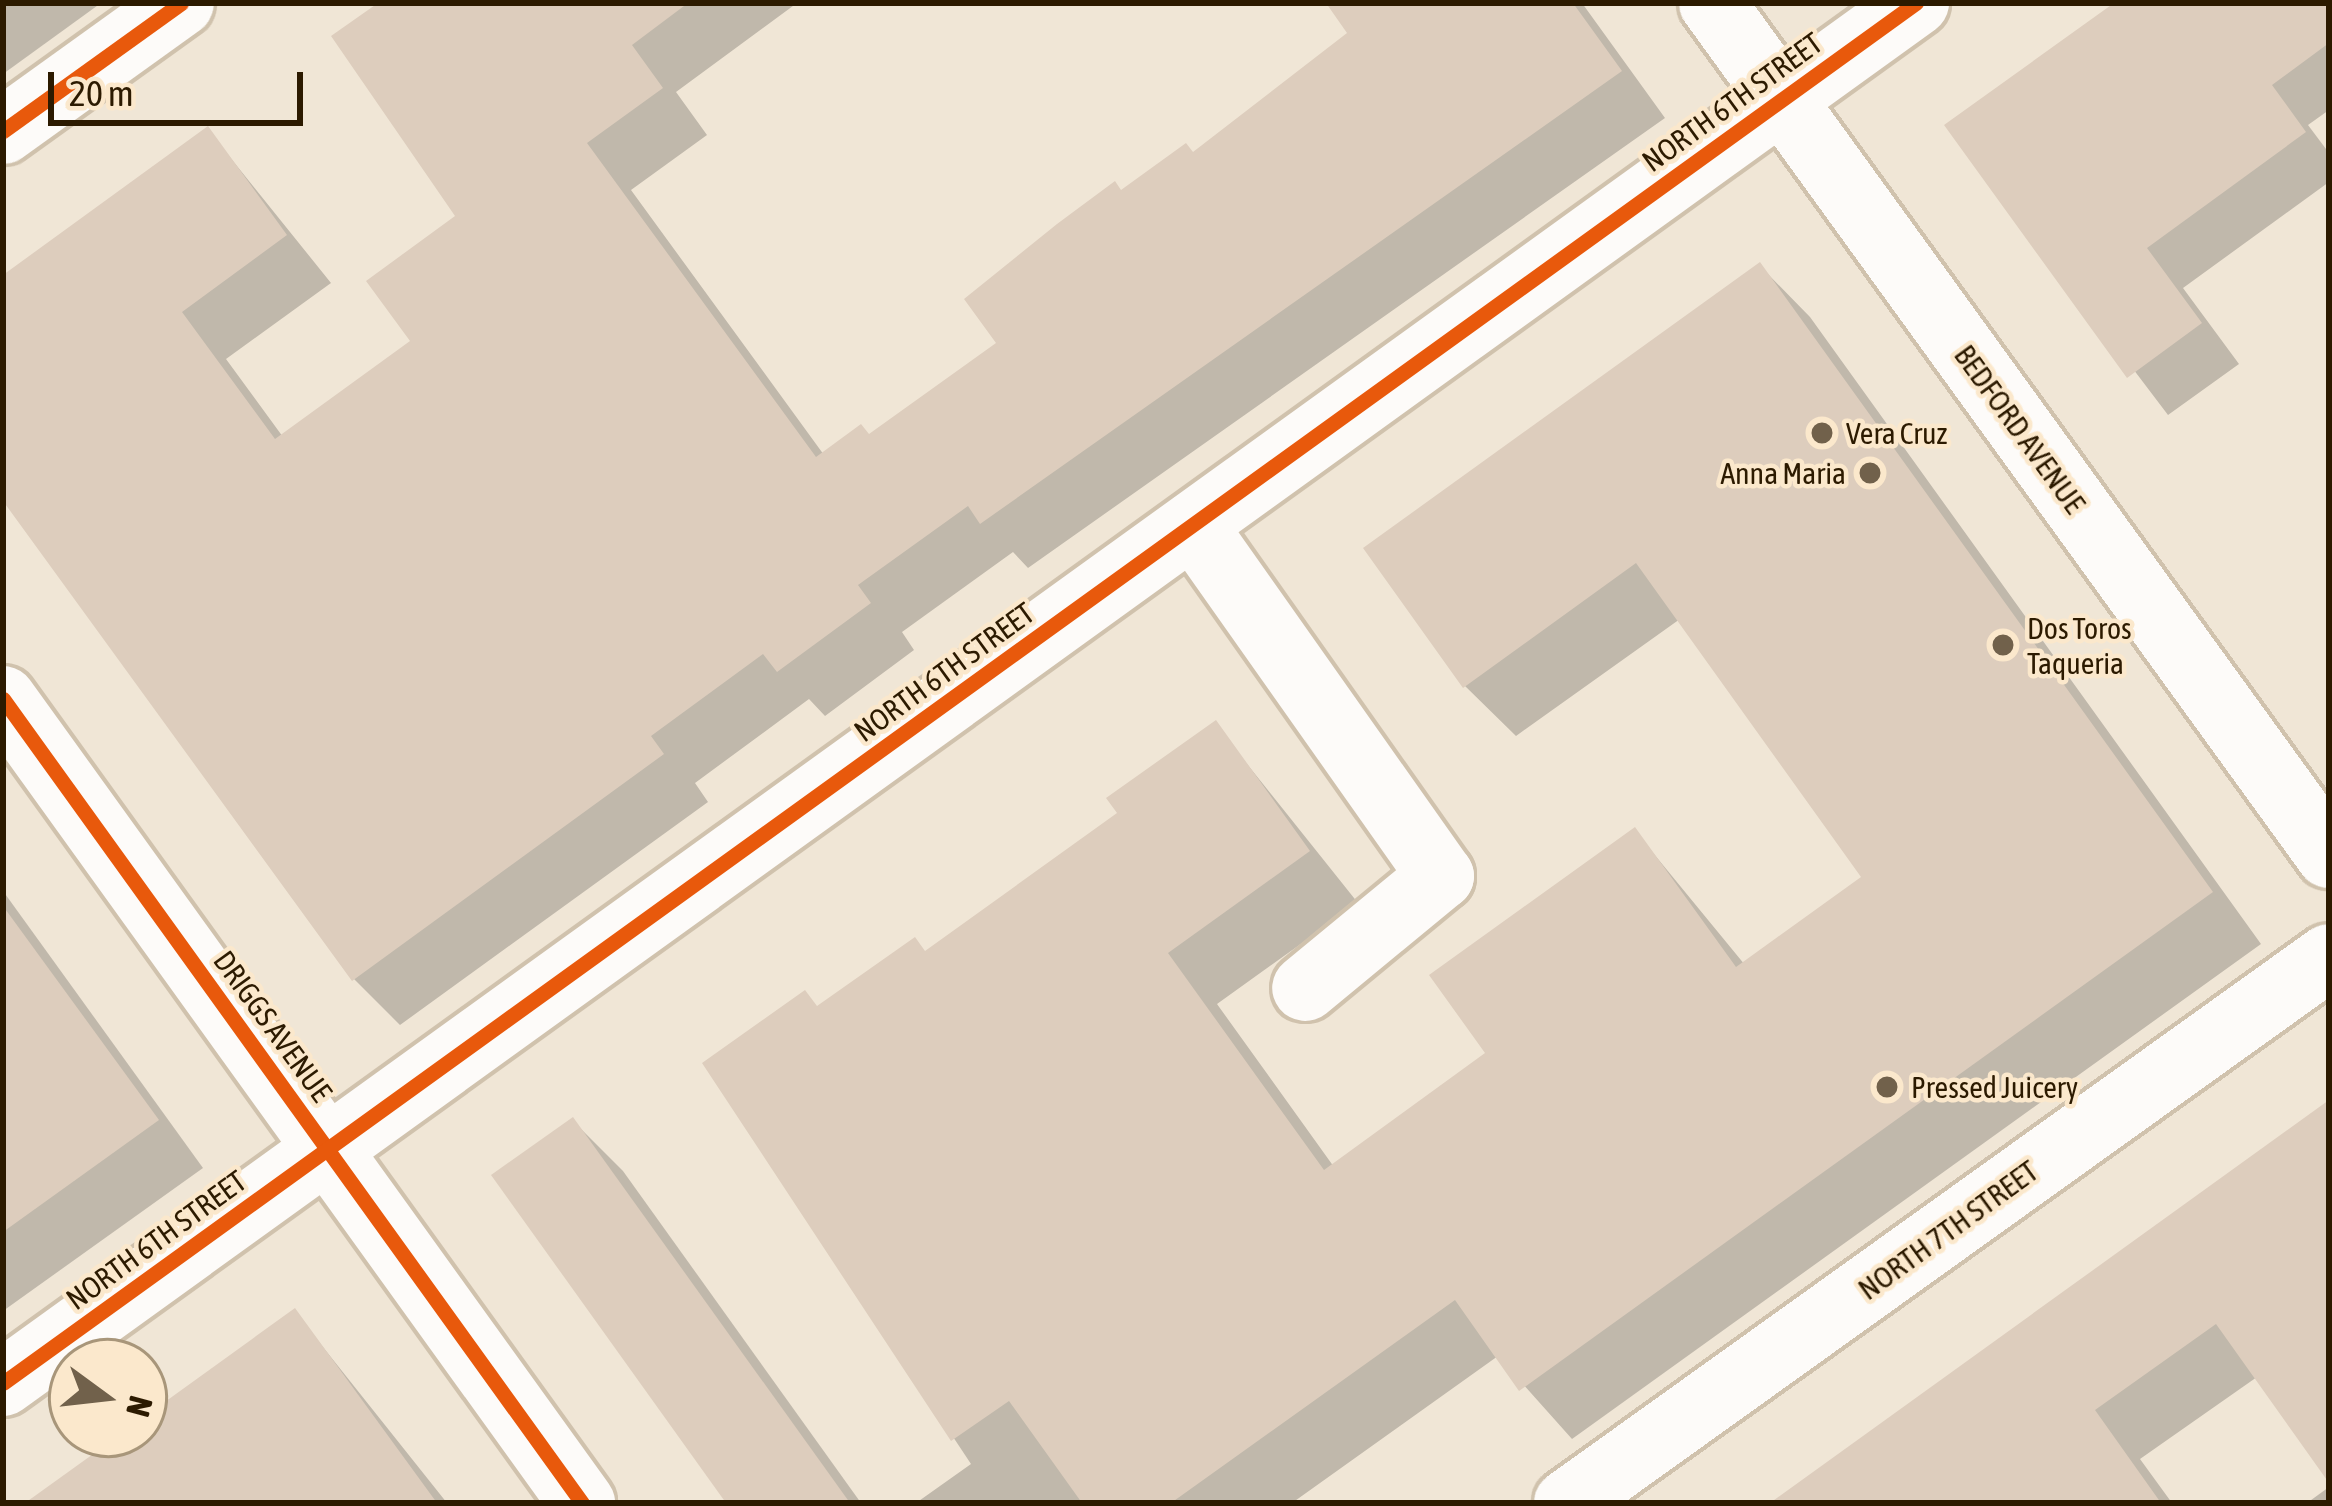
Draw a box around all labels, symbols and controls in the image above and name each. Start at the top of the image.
street label: NORTH 6TH STREET [1635,25,1829,179]
scale bar [54,48,309,122]
text: 20 m [69,72,134,114]
street label: BEDFORD AVENUE [1947,338,2093,520]
place label: Vera Cruz [1846,415,1947,451]
marker: Vera Cruz [1809,420,1835,446]
place label: Anna Maria [1720,455,1846,491]
marker: Anna Maria [1857,460,1883,486]
street label: NORTH 6TH STREET [847,595,1041,749]
place label: Dos Toros Taqueria [2027,610,2132,680]
marker: Dos Toros Taqueria [1990,632,2016,658]
street label: DRIGGS AVENUE [206,944,340,1108]
place label: Pressed Juicery [1911,1069,2078,1105]
marker: Pressed Juicery [1874,1074,1900,1100]
street label: NORTH 7TH STREET [1851,1153,2045,1307]
street label: NORTH 6TH STREET [59,1163,253,1317]
north arrow [48,1338,168,1458]
text: N [119,1392,161,1421]

